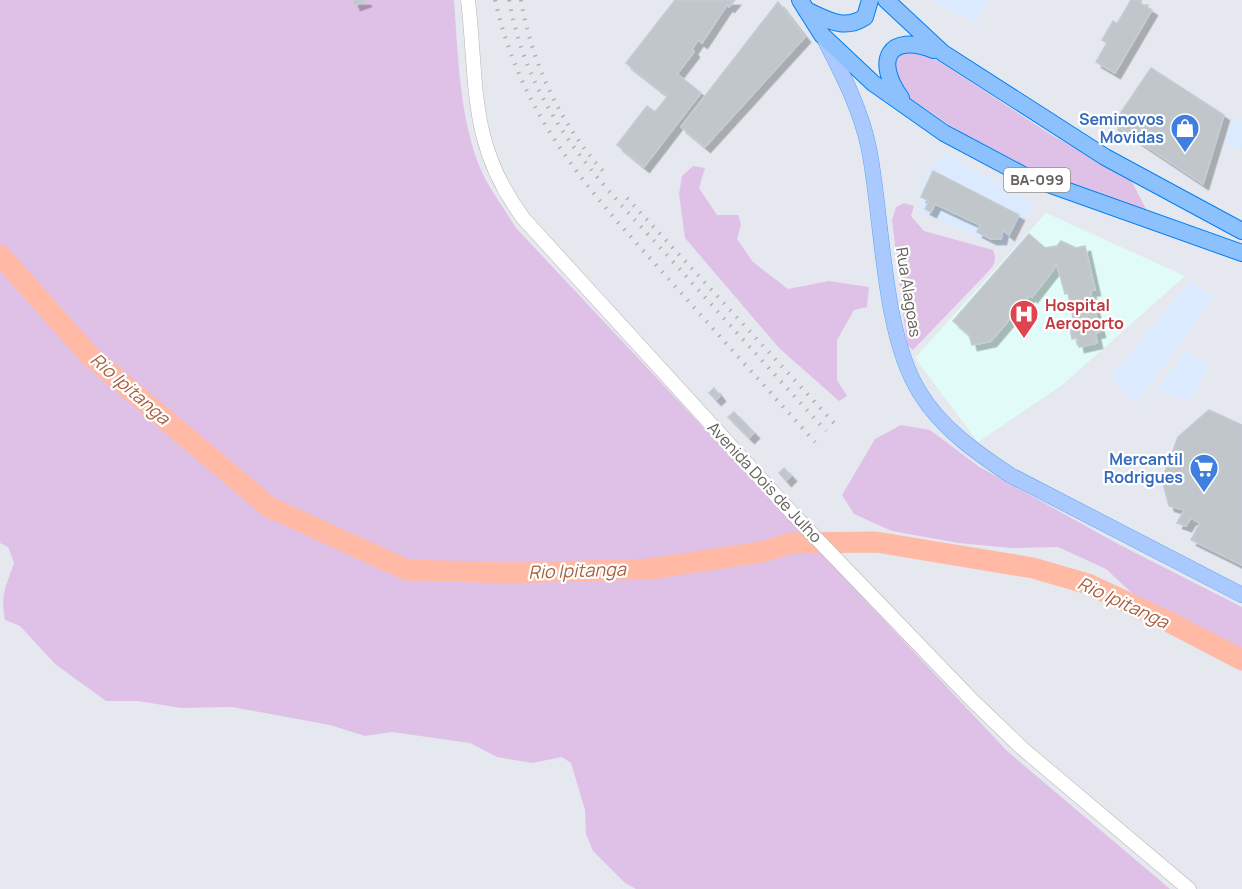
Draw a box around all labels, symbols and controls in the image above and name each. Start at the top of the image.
place label: Seminovos Movidas [1079,108,1164,148]
shop icon: Seminovos Movidas [1169,112,1201,154]
road number: BA-099 [1004,168,1070,192]
street label: Rua Alagoas [891,246,927,338]
place label: Hospital Aeroporto [1045,294,1124,334]
hospital icon: Hospital Aeroporto [1008,298,1040,340]
water label: Rio Ipitanga [86,347,176,430]
street label: Avenida Dois de Julho [703,417,827,547]
place label: Mercantil Rodrigues [1104,448,1183,488]
supermarket icon: Mercantil Rodrigues [1188,452,1220,494]
water label: Rio Ipitanga [528,556,627,584]
water label: Rio Ipitanga [1074,571,1174,634]

